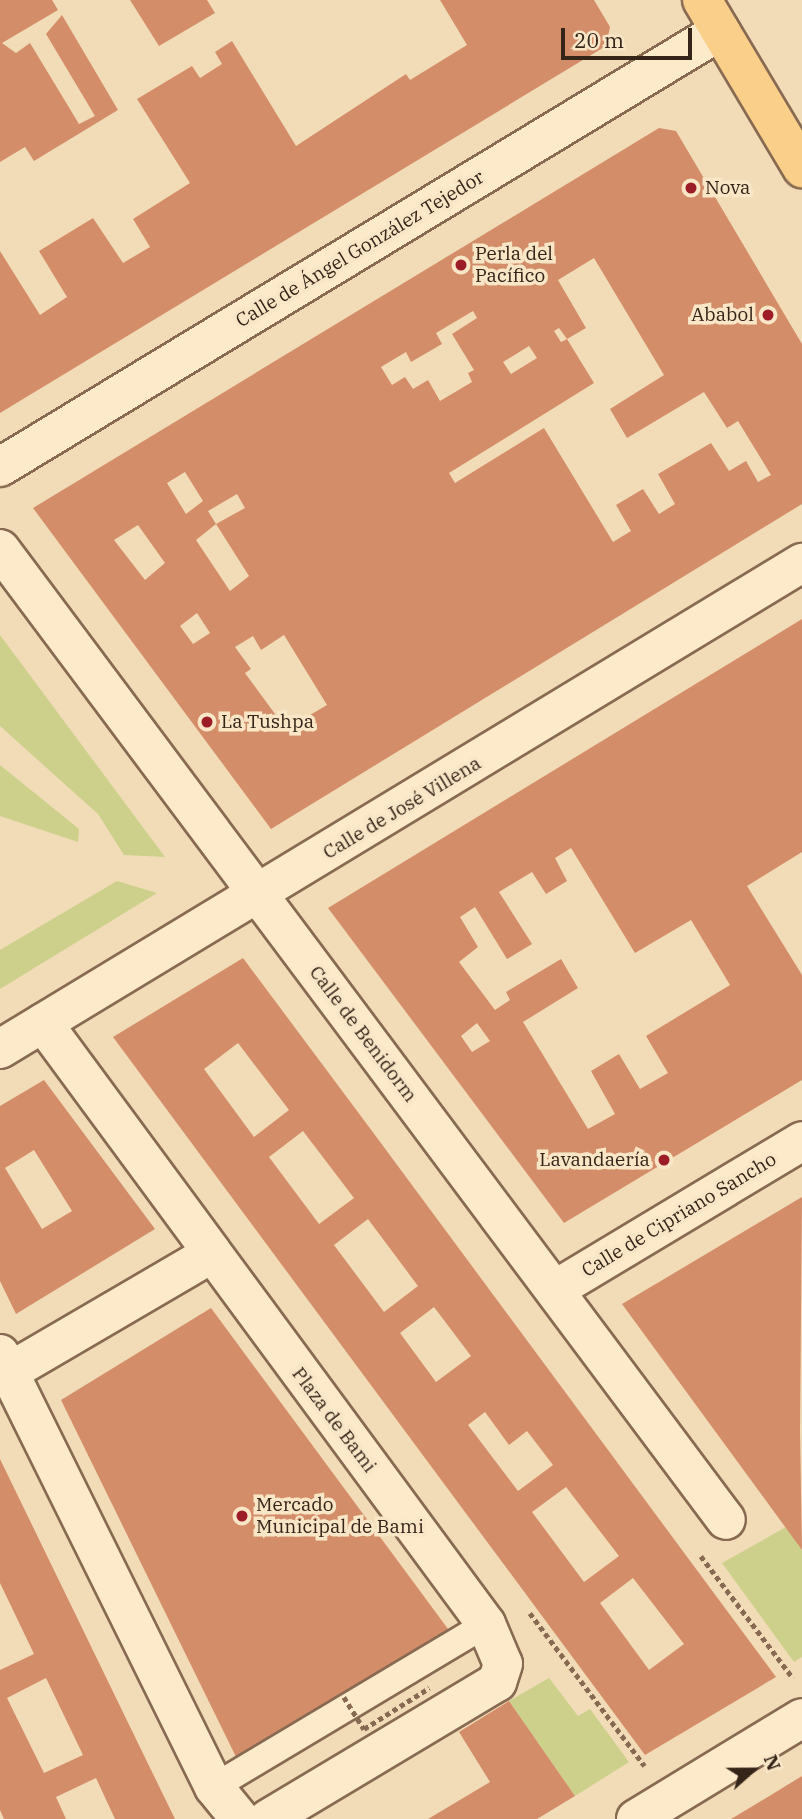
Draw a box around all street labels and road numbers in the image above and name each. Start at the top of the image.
street label: Calle de Ángel González Tejedor [232,166,488,332]
street label: Calle de José Villena [319,752,485,864]
street label: Calle de Benidorm [304,961,422,1107]
street label: Calle de Cipriano Sancho [578,1148,780,1282]
street label: Plaza de Bami [287,1363,381,1477]

